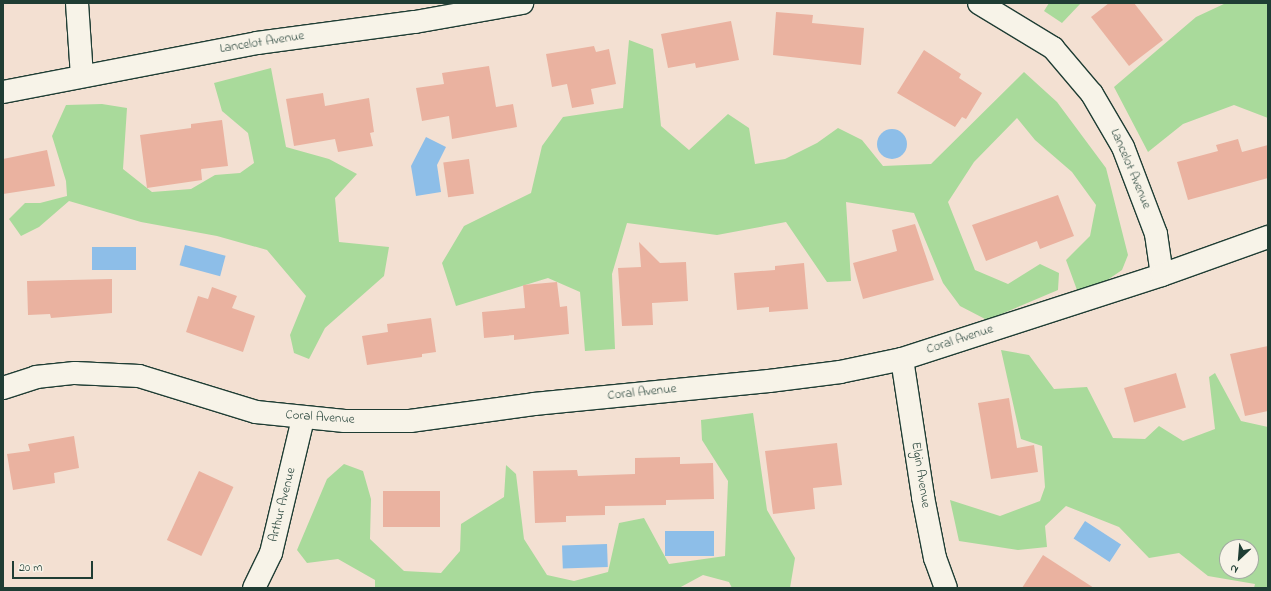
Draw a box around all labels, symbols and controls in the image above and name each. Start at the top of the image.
street label: Lancelot Avenue [219,29,305,57]
street label: Lancelot Avenue [1106,127,1154,211]
street label: Coral Avenue [925,322,995,358]
street label: Coral Avenue [607,382,677,404]
street label: Coral Avenue [285,408,355,428]
street label: Elgin Avenue [907,441,933,509]
street label: Arthur Avenue [266,466,300,544]
north arrow [1219,539,1259,579]
scale bar [14,553,95,579]
text: 20 m [19,559,42,577]
text: N [1227,560,1241,578]

